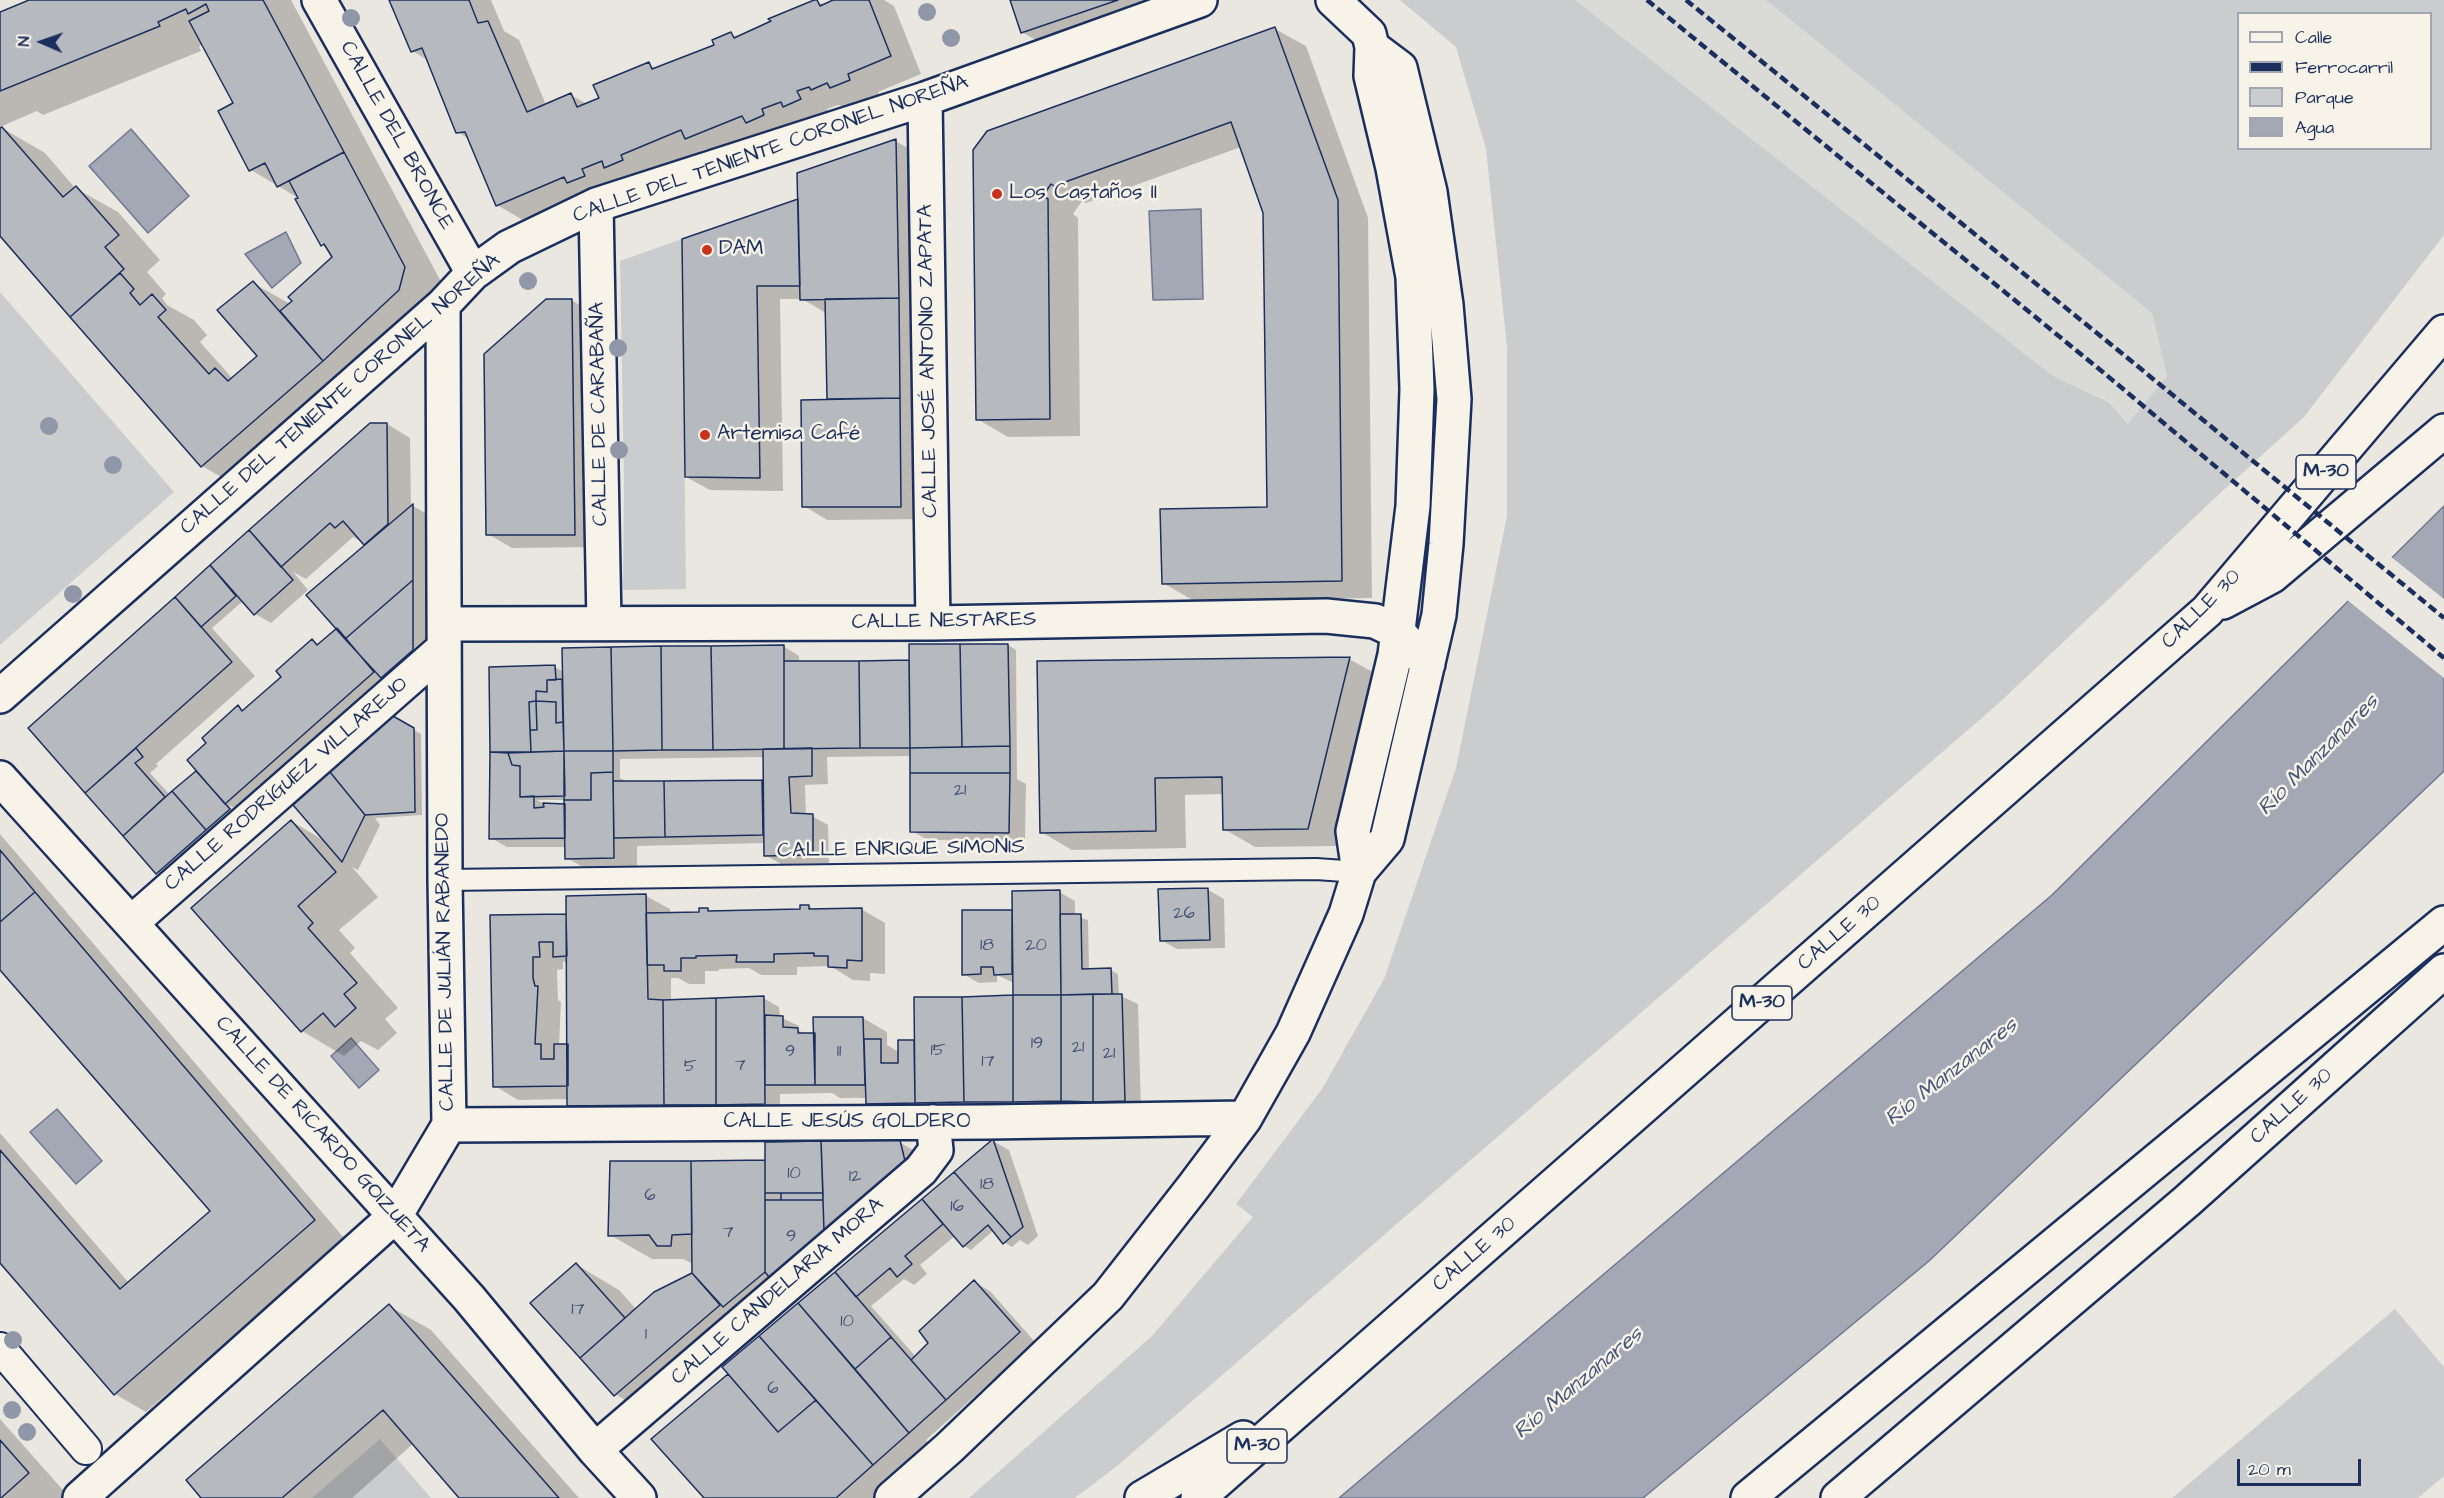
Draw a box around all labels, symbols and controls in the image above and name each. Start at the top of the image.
north arrow [12,12,72,72]
legend [2237,12,2432,150]
text: Calle [2295,25,2332,50]
text: N [13,36,35,47]
street label: CALLE DEL BRONCE [334,37,458,235]
text: Ferrocarril [2295,55,2393,80]
street label: CALLE DEL TENIENTE CORONEL NOREÑA [570,70,972,230]
text: Parque [2295,85,2354,110]
text: Agua [2295,115,2334,140]
place label: Los Castaños II [1009,181,1157,207]
marker: Los Castaños II [990,187,1004,201]
street label: CALLE JOSÉ ANTONIO ZAPATA [914,204,944,518]
place label: DAM [719,237,763,263]
marker: DAM [700,243,714,257]
street label: CALLE DEL TENIENTE CORONEL NOREÑA [176,249,506,541]
street label: CALLE DE CARABAÑA [585,302,615,526]
place label: Artemisa Café [717,422,860,448]
marker: Artemisa Café [698,428,712,442]
road number: M-30 [2296,455,2356,489]
street label: CALLE 30 [2157,565,2247,655]
street label: CALLE NESTARES [851,608,1037,636]
street label: CALLE RODRÍGUEZ VILLAREJO [160,672,414,898]
water label: Río Manzanares [2253,690,2385,822]
house number: 21 [954,780,966,802]
street label: CALLE DE JULIÁN RABANEDO [431,813,461,1111]
street label: CALLE ENRIQUE SIMONIS [777,835,1025,865]
street label: CALLE 30 [1793,891,1887,977]
house number: 26 [1173,903,1195,925]
house number: 18 [980,935,994,957]
house number: 20 [1025,935,1047,957]
road number: M-30 [1732,986,1792,1020]
street label: CALLE DE RICARDO GOIZUETA [209,1012,435,1258]
water label: Río Manzanares [1881,1013,2023,1133]
house number: 19 [1031,1033,1043,1055]
house number: 21 [1072,1037,1084,1059]
house number: 15 [930,1040,946,1062]
house number: 9 [785,1041,795,1063]
house number: 11 [837,1041,841,1063]
house number: 21 [1103,1043,1115,1065]
house number: 17 [981,1051,995,1073]
house number: 7 [734,1055,746,1077]
house number: 5 [684,1056,696,1078]
street label: CALLE 30 [2246,1063,2338,1151]
street label: CALLE JESÚS GOLDERO [723,1110,971,1136]
house number: 10 [787,1163,801,1185]
house number: 12 [849,1166,861,1188]
house number: 18 [980,1174,994,1196]
house number: 6 [644,1185,656,1207]
street label: CALLE CANDELARIA MORA [666,1193,890,1391]
house number: 16 [950,1196,964,1218]
street label: CALLE 30 [1428,1212,1522,1298]
house number: 7 [722,1222,734,1244]
house number: 9 [786,1226,796,1248]
house number: 17 [571,1299,585,1321]
house number: 10 [840,1311,854,1333]
water label: Río Manzanares [1509,1322,1649,1446]
house number: 1 [645,1324,647,1346]
house number: 6 [767,1378,779,1400]
road number: M-30 [1227,1429,1287,1463]
scale bar [2240,1447,2364,1485]
text: 20 m [2248,1457,2291,1482]

